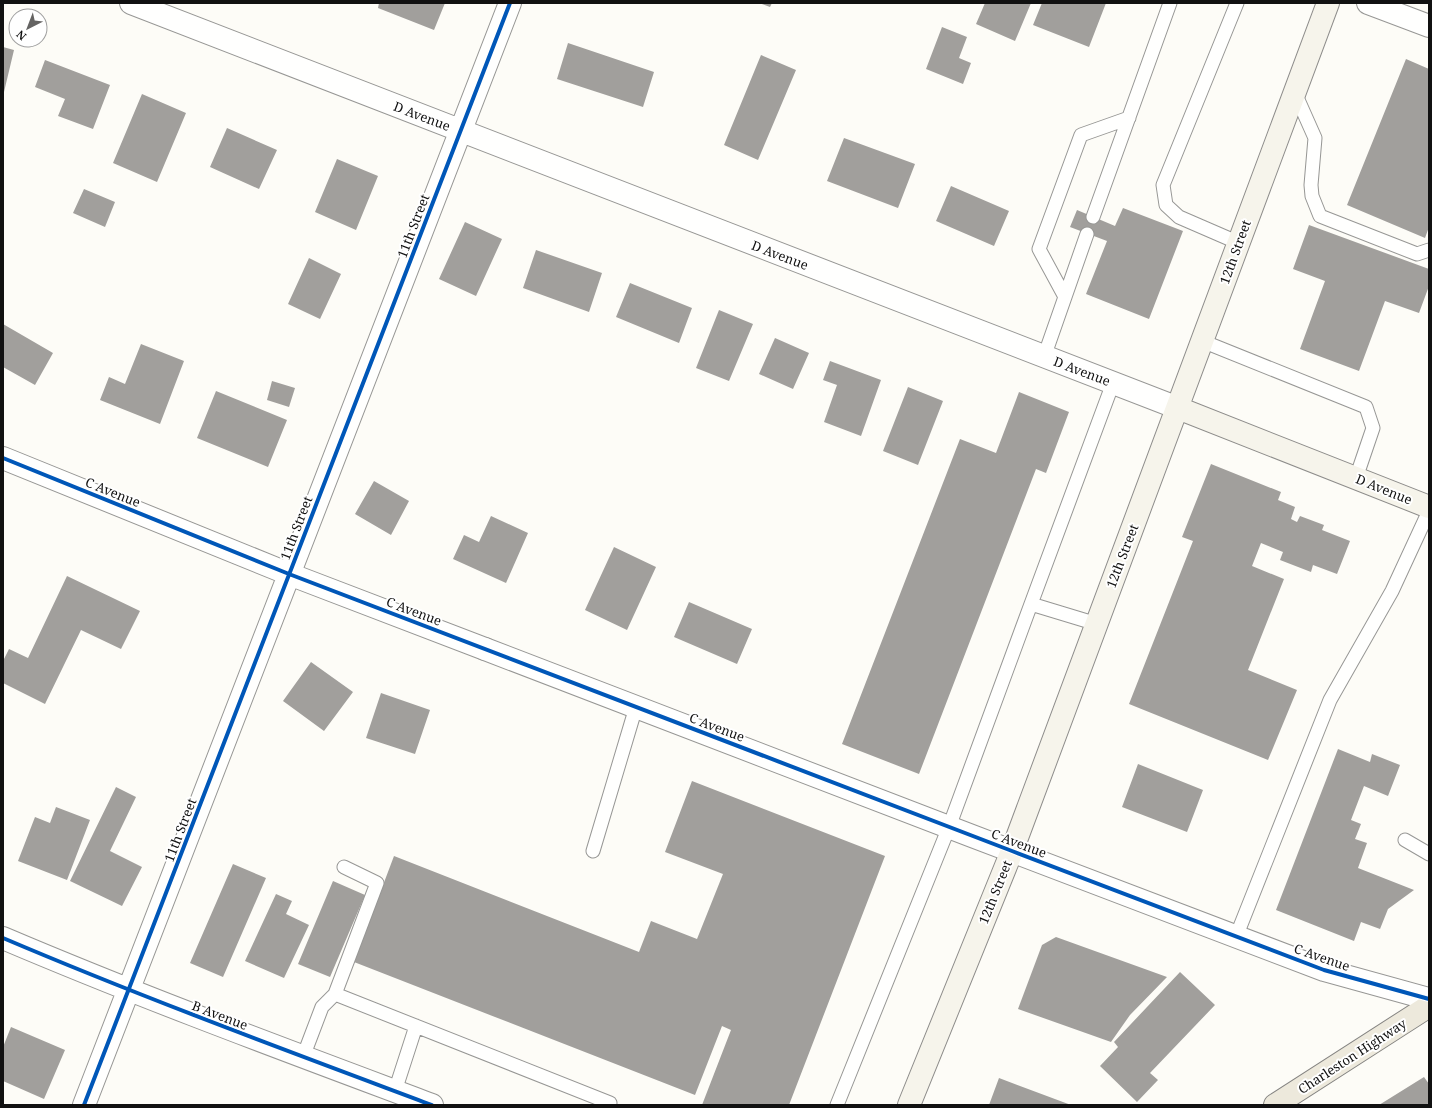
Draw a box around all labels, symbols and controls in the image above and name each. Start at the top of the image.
north arrow [8,8,48,48]
text: N [12,27,29,44]
street label: D Avenue [391,97,453,135]
street label: 11th Street [393,191,434,261]
street label: 12th Street [1215,217,1255,287]
street label: D Avenue [749,236,811,274]
street label: D Avenue [1051,352,1113,390]
street label: D Avenue [1353,470,1415,508]
street label: C Avenue [83,473,143,511]
street label: 11th Street [276,493,317,563]
street label: 12th Street [1102,521,1143,591]
street label: C Avenue [384,592,444,630]
street label: C Avenue [687,708,747,746]
street label: 11th Street [160,795,201,865]
street label: C Avenue [989,824,1049,862]
street label: 12th Street [974,857,1016,926]
street label: C Avenue [1292,939,1352,975]
street label: B Avenue [190,996,250,1034]
street label: Charleston Highway [1294,1014,1410,1098]

